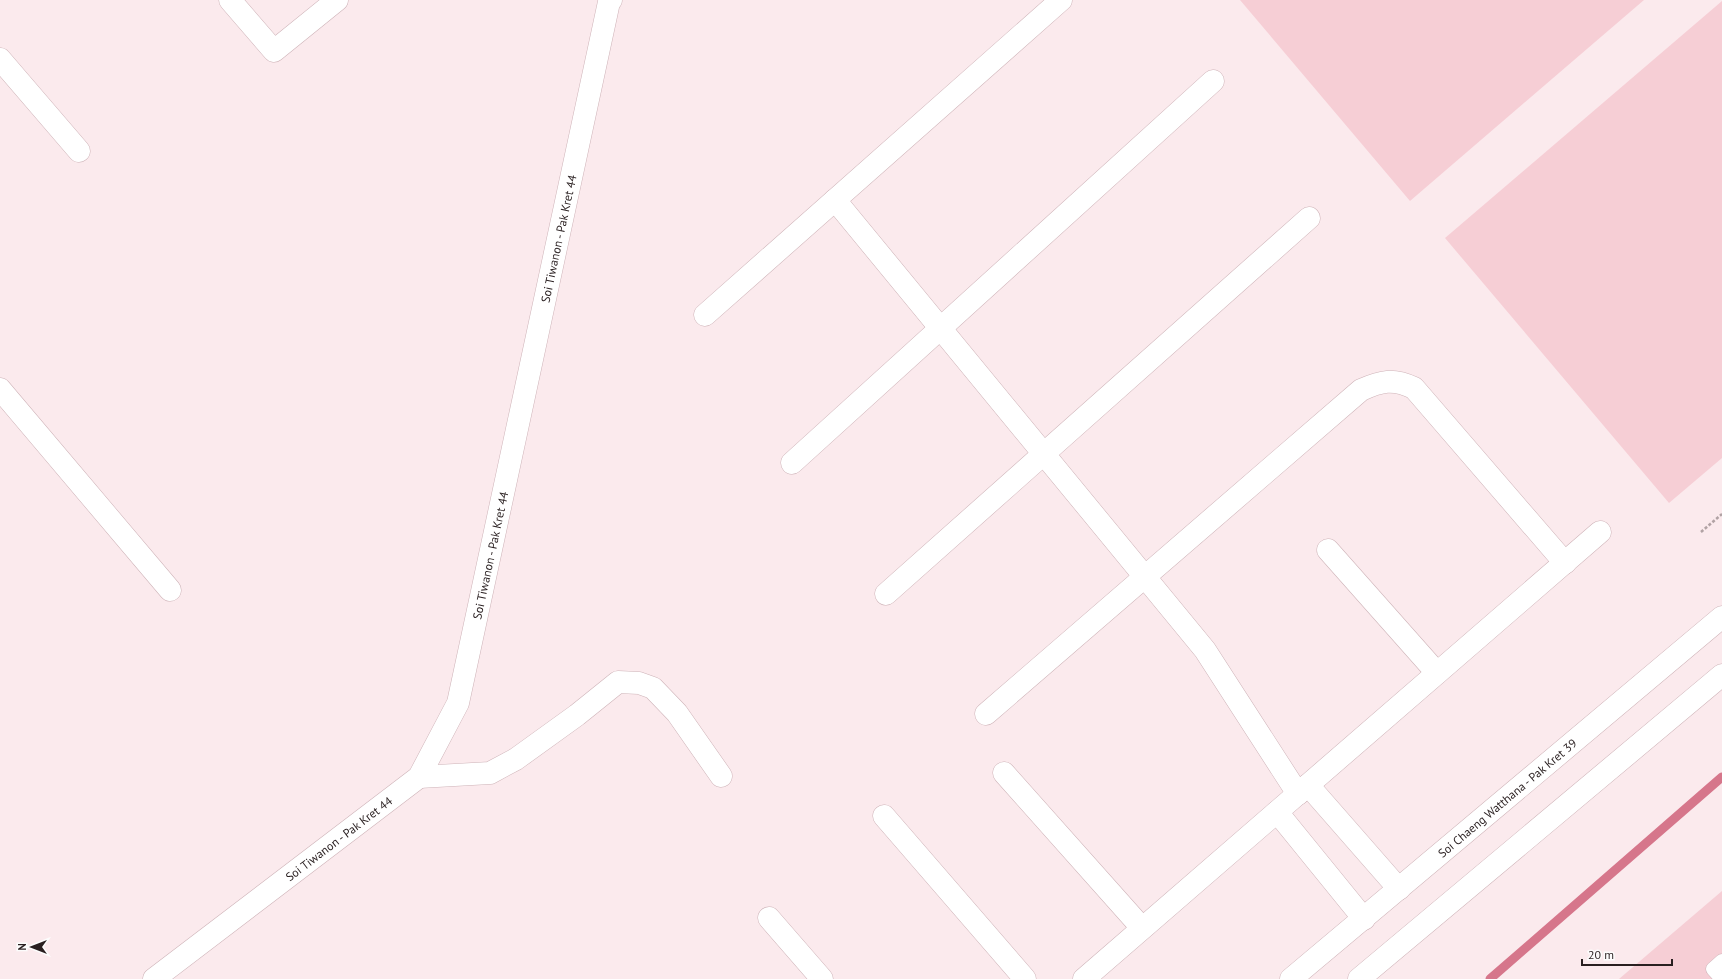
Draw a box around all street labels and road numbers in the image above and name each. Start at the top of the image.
street label: Soi Tiwanon - Pak Kret 44 [537,173,579,304]
street label: Soi Tiwanon - Pak Kret 44 [469,489,511,621]
street label: Soi Chaeng Watthana - Pak Kret 39 [1434,735,1579,860]
street label: Soi Tiwanon - Pak Kret 44 [282,793,395,884]

